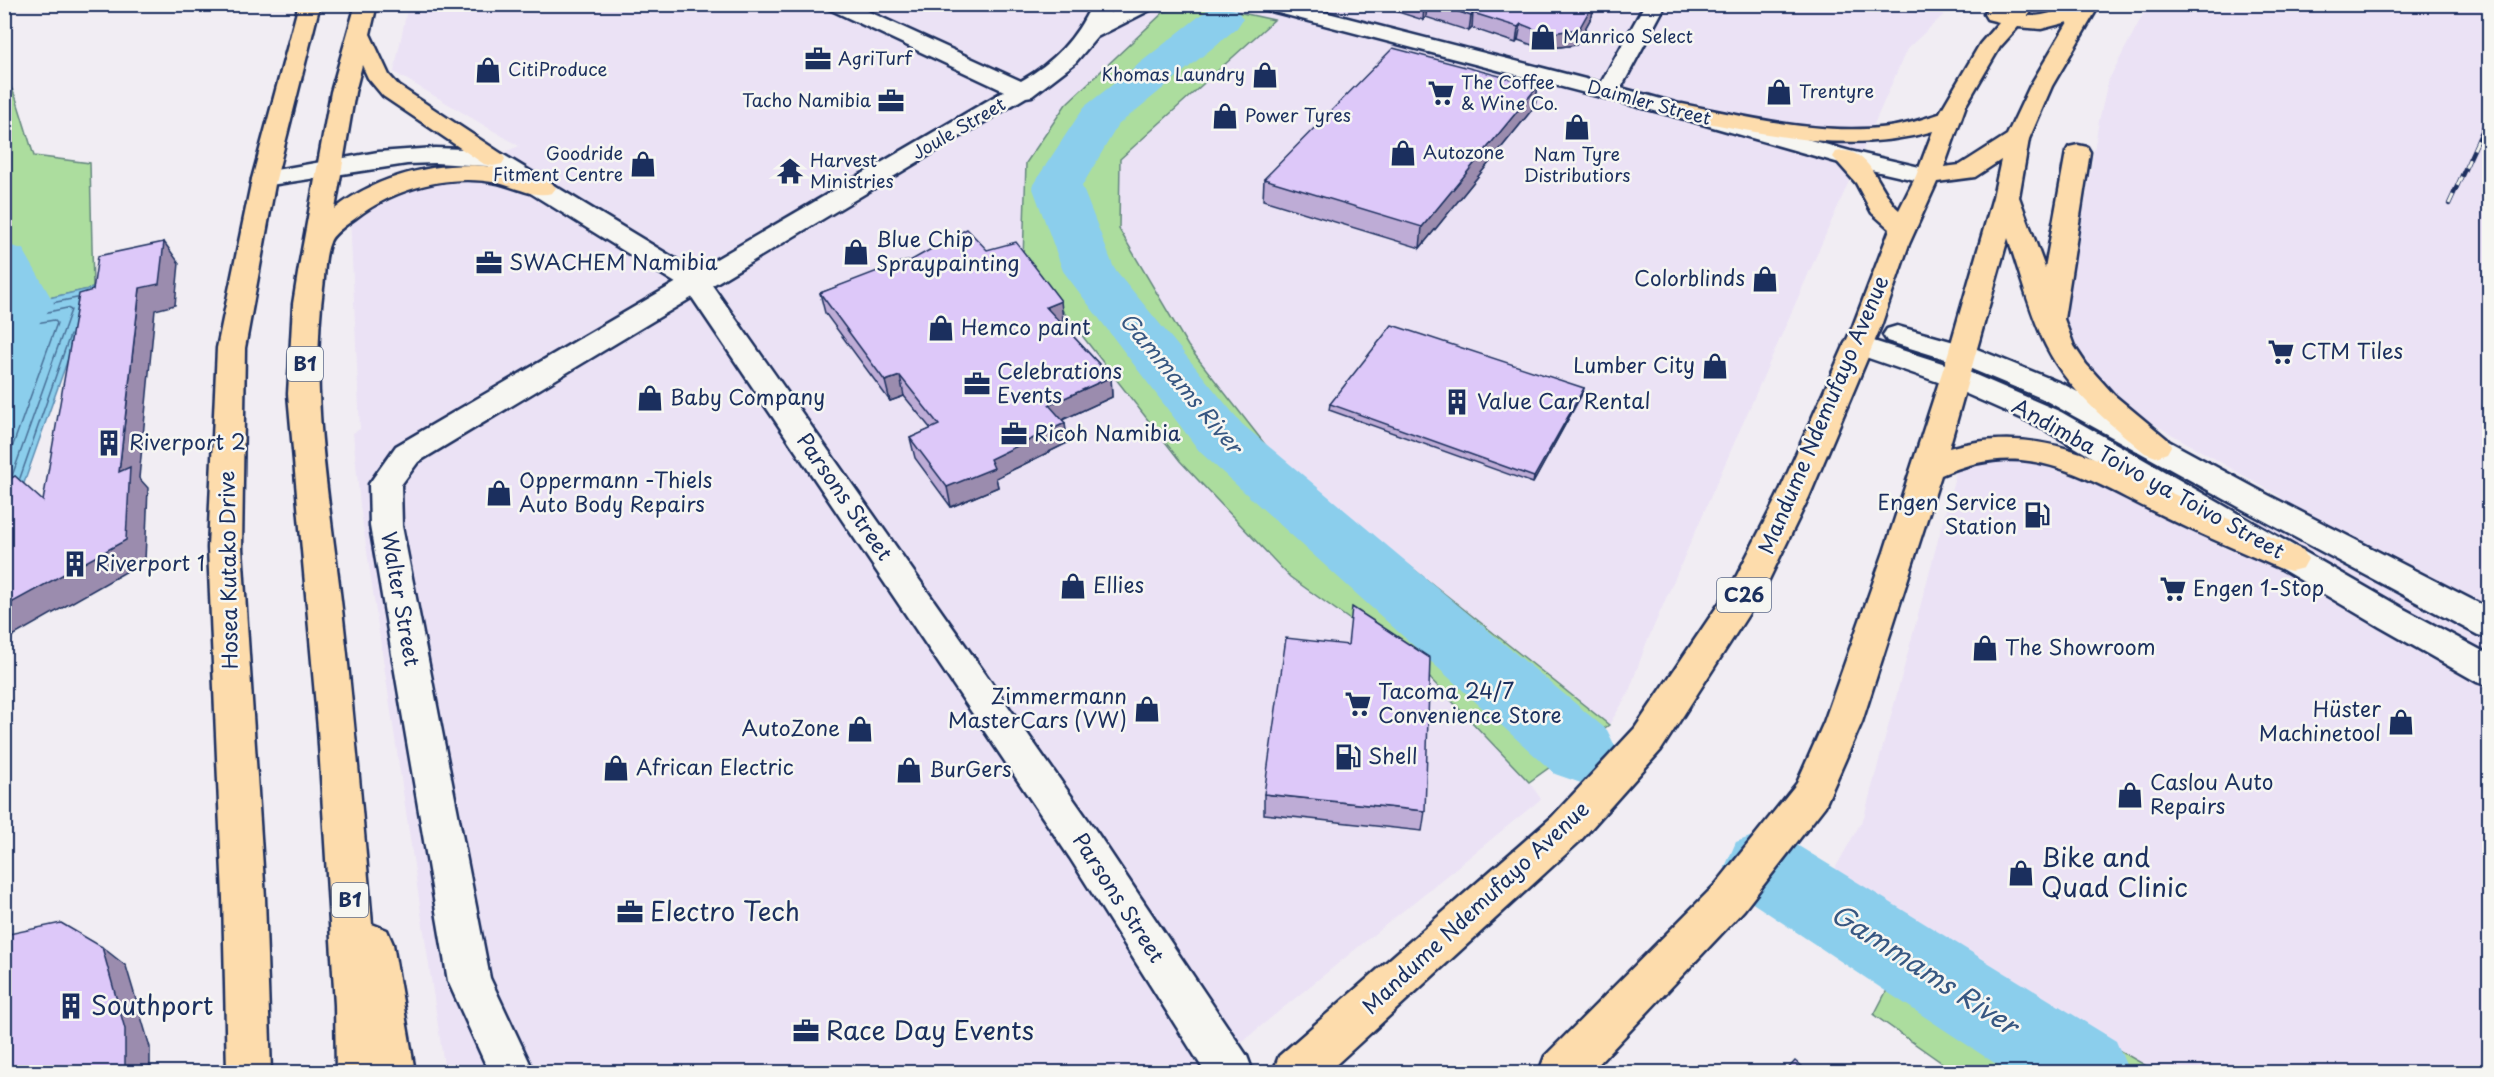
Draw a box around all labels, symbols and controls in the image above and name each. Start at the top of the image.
shop icon: Manrico Select [1528,22,1558,52]
place label: Manrico Select [1563,22,1693,49]
office icon: AgriTurf [803,44,833,74]
place label: AgriTurf [838,44,913,71]
shop icon: CitiProduce [473,55,503,85]
place label: CitiProduce [508,55,608,82]
place label: Khomas Laundry [1101,60,1245,87]
shop icon: Khomas Laundry [1250,60,1280,90]
place label: The Coffee & Wine Co. [1461,68,1558,116]
street label: Daimler Street [1585,72,1714,131]
shop icon: Trentyre [1764,77,1794,107]
place label: Trentyre [1799,77,1874,104]
supermarket icon: The Coffee & Wine Co. [1426,78,1456,108]
place label: Tacho Namibia [742,86,871,113]
office icon: Tacho Namibia [876,86,906,116]
street label: Joule Street [906,90,1010,165]
shop icon: Power Tyres [1210,101,1240,131]
place label: Power Tyres [1245,101,1351,128]
shop icon: Nam Tyre Distributiors [1562,112,1592,142]
shop icon: Autozone [1388,138,1418,168]
place label: Autozone [1423,138,1505,165]
place label: Goodride Fitment Centre [493,139,623,187]
place label: Nam Tyre Distributiors [1524,140,1630,188]
place label: Harvest Ministries [810,146,894,194]
shop icon: Goodride Fitment Centre [628,149,658,179]
temple icon: Harvest Ministries [775,156,805,186]
place label: Blue Chip Spraypainting [876,222,1020,278]
shop icon: Blue Chip Spraypainting [841,237,871,267]
place label: SWACHEM Namibia [509,245,718,277]
office icon: SWACHEM Namibia [474,248,504,278]
place label: Colorblinds [1634,261,1745,293]
shop icon: Colorblinds [1750,264,1780,294]
street label: Mandume Ndemufayo Avenue [1749,270,1896,559]
water label: Gammams River [1113,304,1253,462]
place label: Hemco paint [961,310,1091,342]
shop icon: Hemco paint [926,313,956,343]
place label: CTM Tiles [2301,334,2403,366]
supermarket icon: CTM Tiles [2266,337,2296,367]
road number: B1 [287,347,323,381]
place label: Lumber City [1573,348,1695,380]
shop icon: Lumber City [1700,351,1730,381]
place label: Celebrations Events [997,354,1122,410]
office icon: Celebrations Events [962,369,992,399]
place label: Baby Company [670,380,825,412]
shop icon: Baby Company [635,383,665,413]
place label: Value Car Rental [1477,384,1650,416]
building icon: Value Car Rental [1442,387,1472,417]
street label: Andimba Toivo ya Toivo Street [2007,389,2291,566]
place label: Ricoh Namibia [1034,416,1181,448]
office icon: Ricoh Namibia [999,419,1029,449]
place label: Riverport 2 [129,425,246,457]
street label: Parsons Street [790,426,902,566]
building icon: Riverport 2 [94,428,124,458]
place label: Oppermann -Thiels Auto Body Repairs [519,463,712,519]
street label: Hosea Kutako Drive [209,470,245,670]
shop icon: Oppermann -Thiels Auto Body Repairs [484,478,514,508]
place label: Engen Service Station [1877,485,2017,541]
fuel station icon: Engen Service Station [2022,500,2052,530]
street label: Walter Street [374,529,430,669]
place label: Riverport 1 [95,546,205,578]
building icon: Riverport 1 [60,549,90,579]
place label: Ellies [1093,568,1144,600]
shop icon: Ellies [1058,571,1088,601]
place label: Engen 1-Stop [2193,571,2324,603]
supermarket icon: Engen 1-Stop [2158,574,2188,604]
road number: C26 [1717,578,1771,612]
place label: The Showroom [2005,630,2156,662]
shop icon: The Showroom [1970,633,2000,663]
place label: Tacoma 24/7 Convenience Store [1378,674,1562,730]
place label: Zimmermann MasterCars (VW) [948,679,1127,735]
supermarket icon: Tacoma 24/7 Convenience Store [1343,689,1373,719]
place label: Hüster Machinetool [2259,692,2381,748]
shop icon: Zimmermann MasterCars (VW) [1132,694,1162,724]
shop icon: Hüster Machinetool [2386,707,2416,737]
place label: AutoZone [741,711,840,743]
shop icon: AutoZone [845,714,875,744]
place label: Shell [1368,739,1417,771]
fuel station icon: Shell [1333,742,1363,772]
place label: African Electric [636,750,794,782]
place label: BurGers [929,752,1012,784]
shop icon: African Electric [601,753,631,783]
shop icon: BurGers [894,755,924,785]
place label: Caslou Auto Repairs [2150,765,2273,821]
shop icon: Caslou Auto Repairs [2115,780,2145,810]
street label: Mandume Ndemufayo Avenue [1354,793,1595,1021]
street label: Parsons Street [1066,826,1174,968]
place label: Bike and Quad Clinic [2041,837,2188,906]
shop icon: Bike and Quad Clinic [2006,858,2036,888]
road number: B1 [332,883,368,917]
place label: Electro Tech [650,891,800,930]
water label: Gammams River [1824,892,2030,1046]
office icon: Electro Tech [615,897,645,927]
place label: Southport [91,985,213,1024]
building icon: Southport [56,991,86,1021]
place label: Race Day Events [826,1010,1034,1049]
office icon: Race Day Events [791,1016,821,1046]

